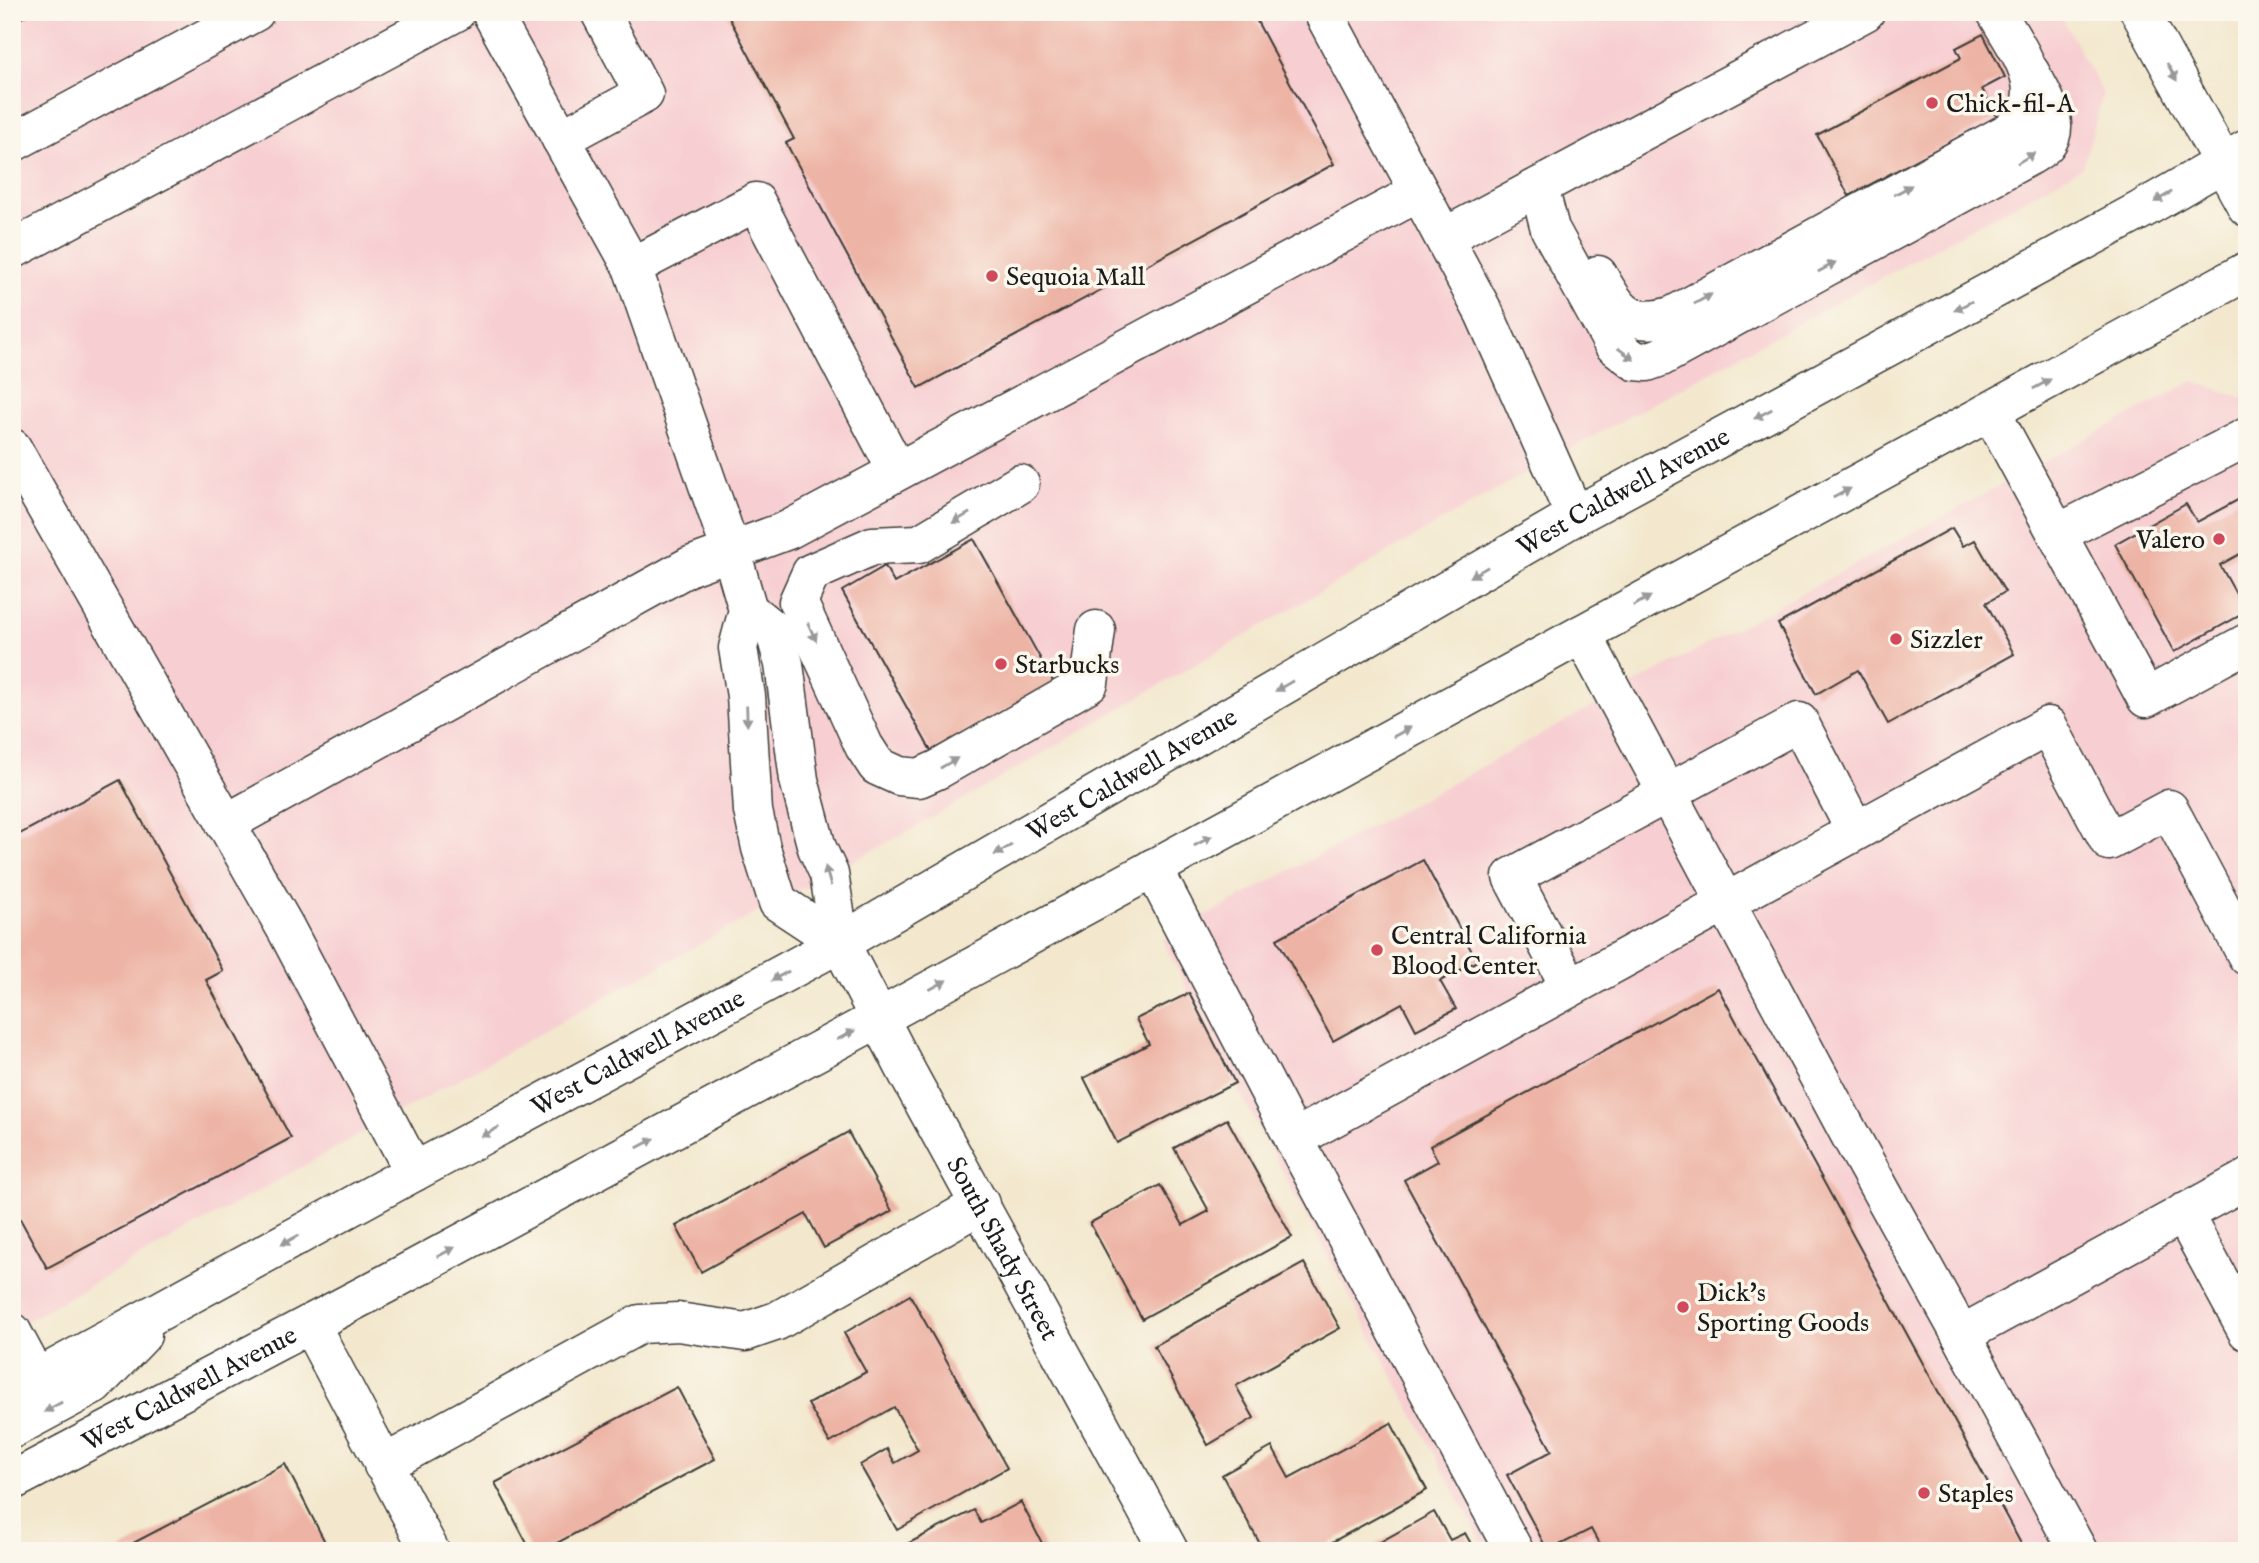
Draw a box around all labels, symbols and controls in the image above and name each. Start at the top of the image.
one-way arrow [2166,62,2178,82]
place label: Chick-fil-A [1946,88,2076,121]
marker: Chick-fil-A [1924,95,1940,111]
one-way arrow [2017,151,2036,164]
one-way arrow [1893,184,1913,196]
one-way arrow [2153,191,2173,203]
place label: Sequoia Mall [1006,261,1146,294]
one-way arrow [1817,261,1836,273]
marker: Sequoia Mall [984,268,1000,284]
one-way arrow [1694,293,1713,305]
one-way arrow [1954,300,1973,312]
one-way arrow [1616,347,1635,361]
one-way arrow [2032,378,2051,390]
one-way arrow [1754,408,1773,420]
street label: West Caldwell Avenue [1511,420,1736,564]
one-way arrow [1832,487,1852,499]
one-way arrow [952,512,971,525]
place label: Valero [2135,524,2205,557]
marker: Valero [2211,531,2227,547]
one-way arrow [1469,566,1489,578]
one-way arrow [1632,595,1651,607]
one-way arrow [806,622,818,642]
place label: Sizzler [1910,624,1983,657]
marker: Sizzler [1888,631,1904,647]
place label: Starbucks [1015,649,1120,682]
marker: Starbucks [993,656,1009,672]
one-way arrow [1274,680,1294,692]
street label: West Caldwell Avenue [1021,701,1243,849]
one-way arrow [741,705,753,727]
one-way arrow [1393,726,1412,738]
one-way arrow [940,757,959,770]
one-way arrow [1193,835,1212,847]
one-way arrow [993,844,1012,856]
one-way arrow [822,865,833,887]
place label: Central California Blood Center [1391,920,1587,983]
marker: Central California Blood Center [1369,942,1385,958]
one-way arrow [770,970,790,981]
one-way arrow [928,979,948,991]
street label: West Caldwell Avenue [526,982,751,1124]
one-way arrow [836,1029,856,1041]
one-way arrow [480,1126,500,1137]
one-way arrow [636,1137,656,1149]
street label: South Shady Street [938,1151,1066,1347]
one-way arrow [280,1234,299,1246]
one-way arrow [436,1246,456,1257]
place label: Dick's Sporting Goods [1697,1277,1869,1340]
marker: Dick's Sporting Goods [1675,1299,1691,1315]
street label: West Caldwell Avenue [77,1319,303,1459]
one-way arrow [43,1401,63,1413]
place label: Staples [1938,1478,2014,1511]
marker: Staples [1916,1485,1932,1501]

